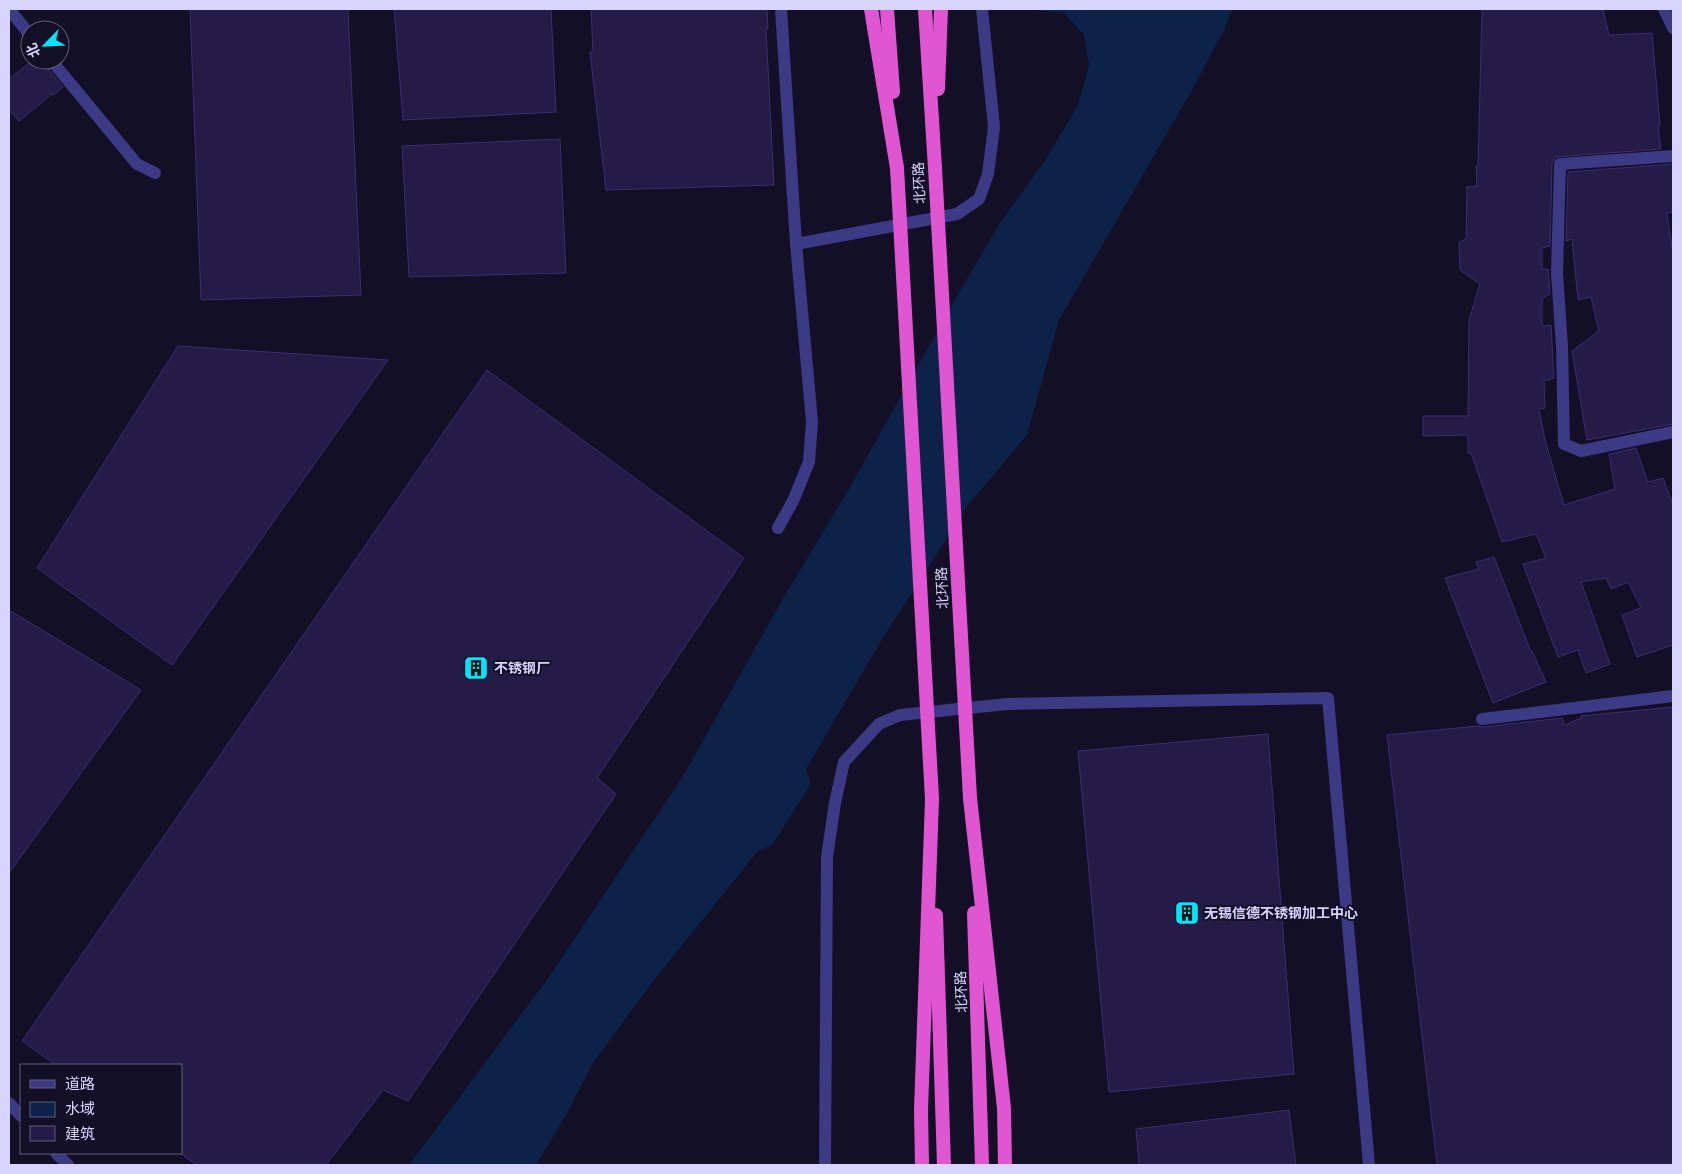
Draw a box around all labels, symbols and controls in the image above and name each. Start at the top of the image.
north arrow [20,20,70,70]
text: 北 [22,41,43,60]
street label: 北环路 [909,162,928,204]
street label: 北环路 [932,567,951,609]
building icon: 不锈钢厂 [463,655,489,681]
place label: 不锈钢厂 [494,659,550,676]
building icon: 无锡信德不锈钢加工中心 [1174,900,1200,926]
place label: 无锡信德不锈钢加工中心 [1204,904,1358,921]
street label: 北环路 [951,971,970,1013]
legend [20,1064,182,1154]
text: 道路 [65,1074,95,1092]
text: 水域 [65,1099,95,1117]
text: 建筑 [65,1124,95,1142]

